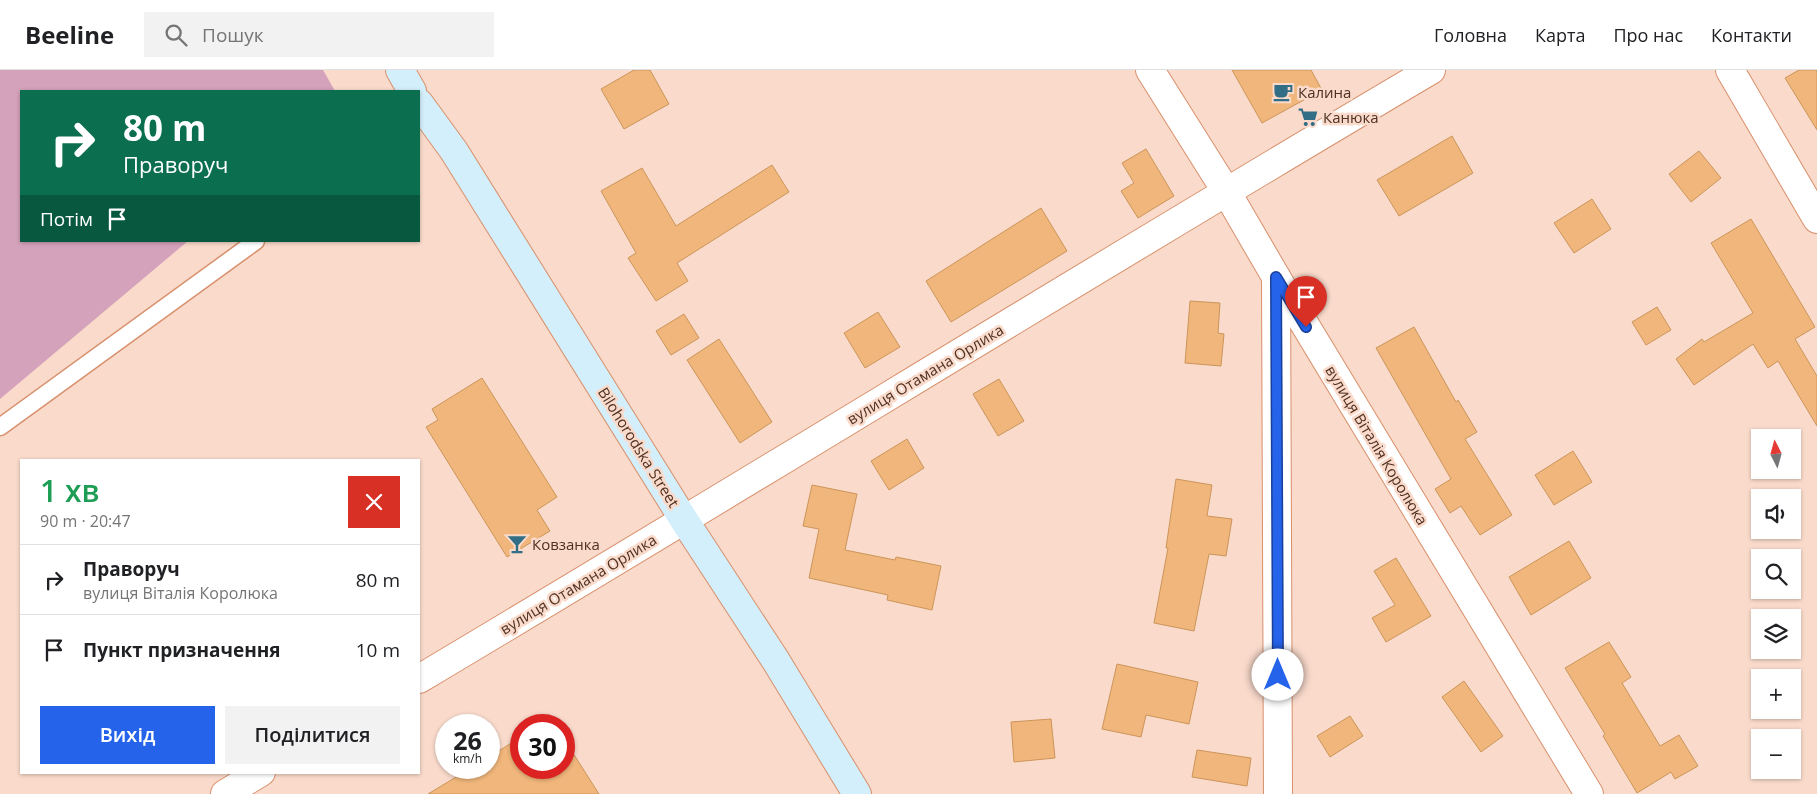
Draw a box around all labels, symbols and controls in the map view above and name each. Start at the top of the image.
search box [144,12,494,57]
text: Beeline [25,18,114,51]
icon: search [162,21,190,49]
text: Пошук [202,22,264,48]
text: Головна [1434,23,1507,47]
text: Карта [1535,23,1585,47]
text: Про нас [1613,23,1683,47]
text: Контакти [1711,23,1792,47]
cafe icon: Калина [1272,81,1294,103]
place label: Калина [1298,82,1351,102]
text: 80 m [123,104,206,151]
supermarket icon: Канюка [1297,106,1319,128]
place label: Канюка [1323,107,1379,127]
icon: right [40,110,105,175]
text: Праворуч [123,149,228,179]
icon: arrive [103,205,131,233]
text: Потім [40,206,93,232]
pin [1285,276,1327,327]
icon: arrive [1292,283,1320,311]
street label: вулиця Отамана Орлика [843,319,1007,429]
street label: вулиця Віталія Королюка [1321,362,1433,528]
street label: Bilohorodska Street [594,383,684,511]
north arrow [1751,429,1801,479]
map controls [1751,429,1801,779]
text: 1 хв [40,470,100,511]
button: close [348,476,400,528]
button: sound [1751,489,1801,539]
text: 90 m · 20:47 [40,510,131,532]
street label: вулиця Отамана Орлика [496,529,660,639]
bar icon: Ковзанка [506,533,528,555]
place label: Ковзанка [532,534,600,554]
button: search [1751,549,1801,599]
text: Праворуч [83,556,180,582]
icon: right [40,566,68,594]
text: 80 m [356,567,400,593]
text: вулиця Віталія Королюка [83,582,278,604]
button: layers [1751,609,1801,659]
icon: arrive [40,636,68,664]
text: Пункт призначення [83,637,281,663]
text: 10 m [356,637,400,663]
position arrow [1251,648,1303,700]
button: + [1751,669,1801,719]
button: Вихід [40,706,215,764]
button: Поділитися [225,706,400,764]
speed limit sign: 30 [510,714,575,779]
text: 26 [453,723,482,757]
button: − [1751,729,1801,779]
text: km/h [453,750,482,767]

